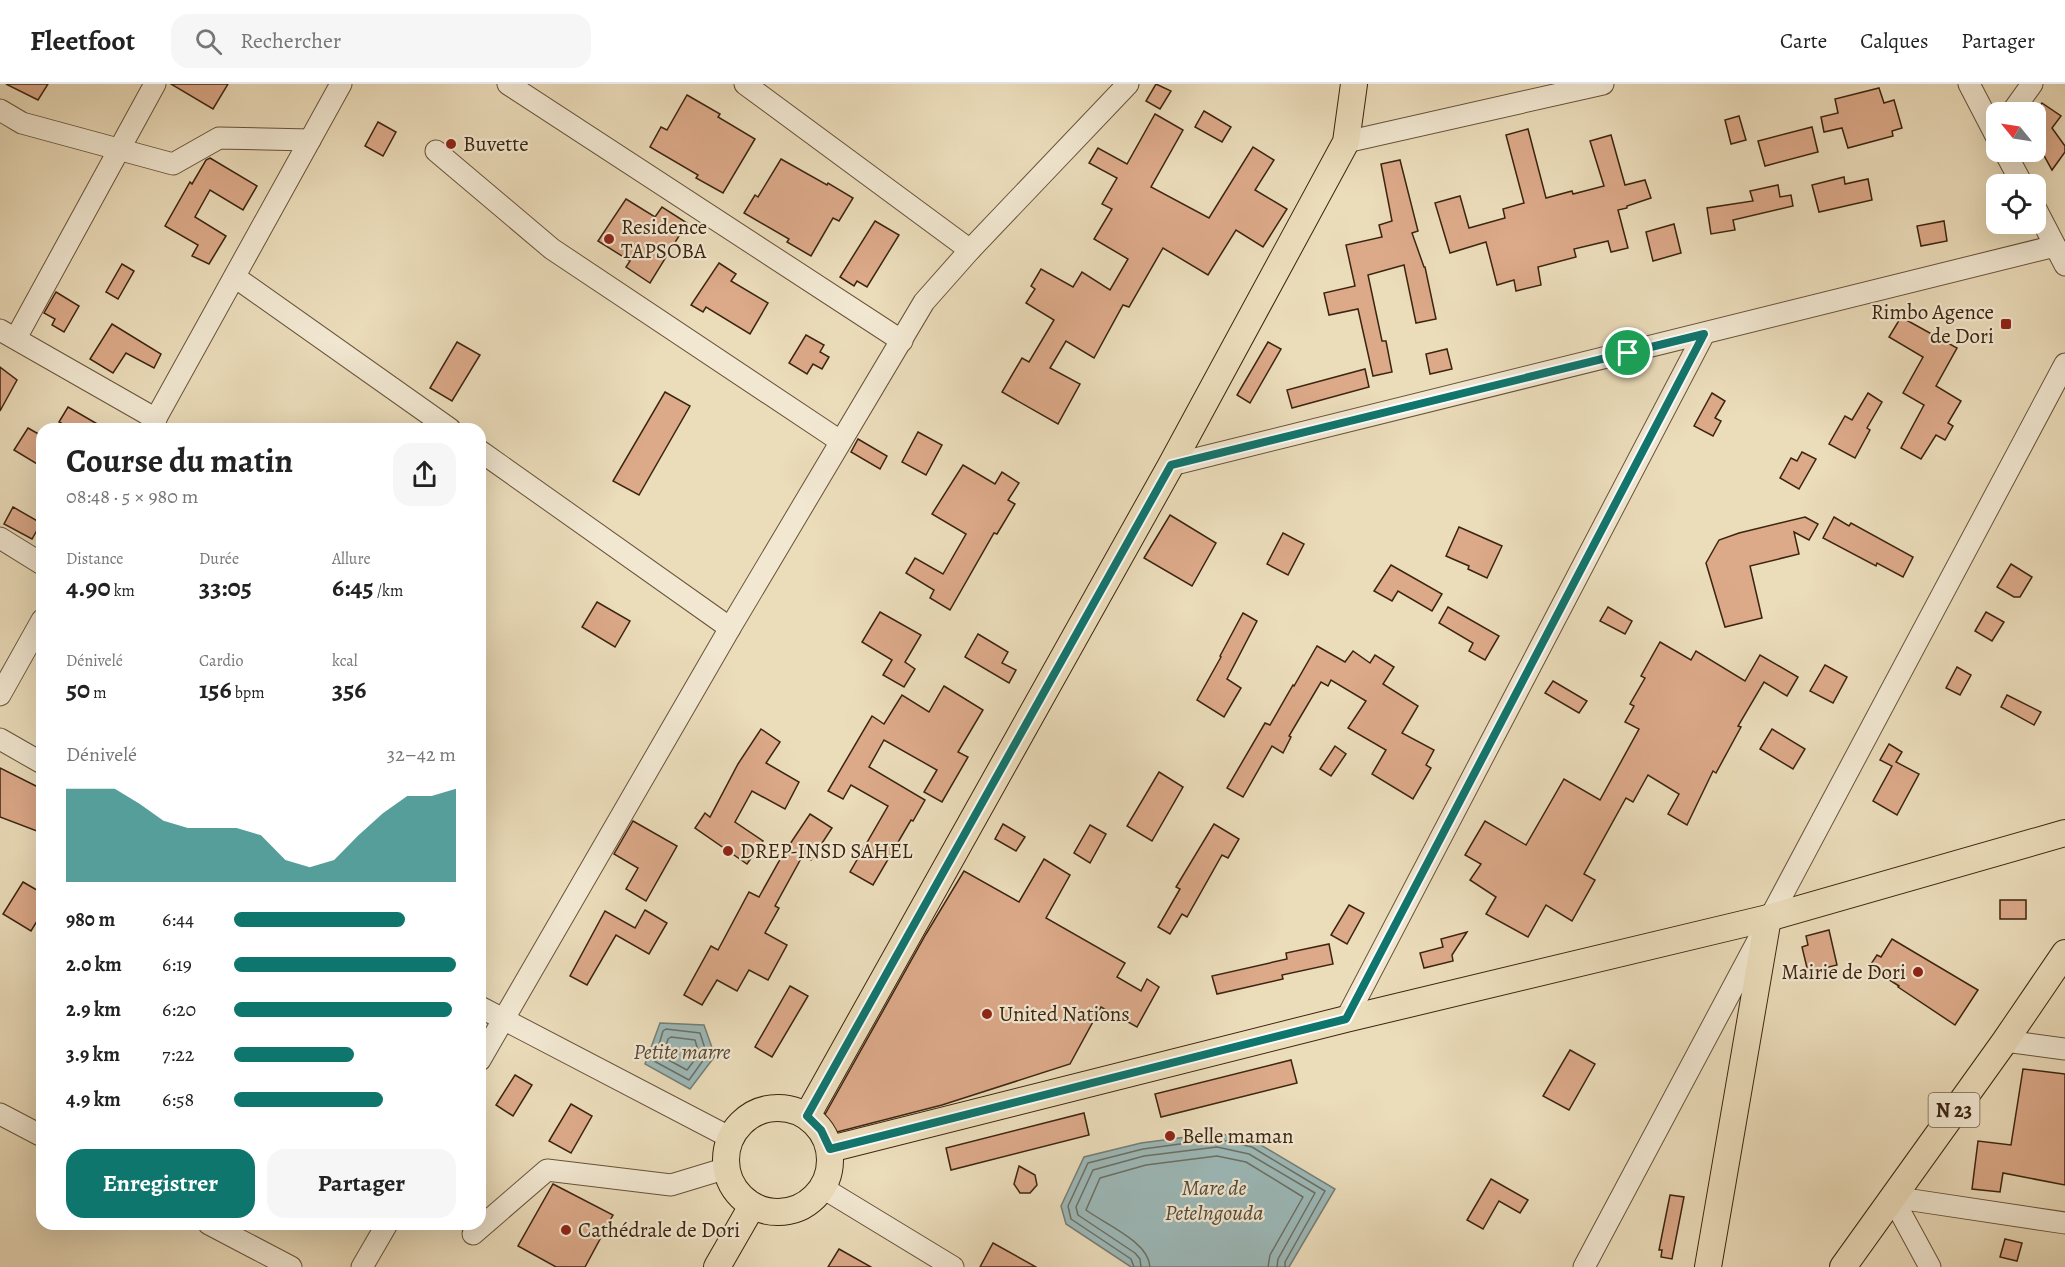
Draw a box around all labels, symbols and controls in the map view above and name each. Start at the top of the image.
search box [171,14,591,68]
text: Fleetfoot [30,22,135,60]
icon: search [192,25,225,58]
text: Rechercher [240,26,341,56]
text: Carte [1780,27,1827,55]
text: Calques [1860,27,1928,55]
text: Partager [1961,27,2035,55]
north arrow [1986,102,2046,162]
map controls [1986,102,2046,234]
place label: Buvette [463,130,529,158]
marker: Buvette [444,137,458,151]
button: locate [1986,174,2046,234]
place label: Residence TAPSOBA [621,213,707,265]
marker: Residence TAPSOBA [602,232,616,246]
place label: Rimbo Agence de Dori [1871,298,1994,350]
marker: Rimbo Agence de Dori [1999,317,2013,331]
pin [1602,327,1653,378]
icon: arrive [1611,336,1644,369]
text: Course du matin [66,438,293,483]
button: share [393,443,456,506]
text: 08:48 · 5 × 980 m [66,483,198,510]
text: Distance [66,548,123,570]
text: Durée [199,548,239,570]
text: Allure [332,548,371,570]
text: 4.90 [66,570,111,605]
text: 33:05 [199,570,252,605]
text: 6:45 [332,570,374,605]
text: km [111,580,135,602]
text: /km [374,580,403,602]
text: Dénivelé [66,650,123,672]
text: Cardio [199,650,244,672]
text: kcal [332,650,358,672]
text: 50 [66,672,90,707]
text: 156 [199,672,232,707]
text: 356 [332,672,366,707]
text: m [90,682,107,704]
text: bpm [232,682,265,704]
text: Dénivelé [66,741,137,768]
text: 32–42 m [387,741,456,768]
place label: DREP-INSD SAHEL [740,837,913,865]
marker: DREP-INSD SAHEL [721,844,735,858]
text: 980 m [66,906,115,933]
text: 6:44 [162,906,194,933]
text: 2.0 km [66,951,122,978]
text: 6:19 [162,951,192,978]
place label: Mairie de Dori [1781,958,1906,986]
marker: Mairie de Dori [1911,965,1925,979]
text: 2.9 km [66,996,121,1023]
text: 6:20 [162,996,196,1023]
place label: United Nations [999,1000,1130,1028]
marker: United Nations [980,1007,994,1021]
water label: Petite marre [633,1037,731,1067]
text: 3.9 km [66,1041,120,1068]
text: 7:22 [162,1041,194,1068]
text: 4.9 km [66,1086,121,1113]
text: 6:58 [162,1086,194,1113]
road number: N 23 [1928,1093,1980,1127]
place label: Belle maman [1182,1122,1294,1150]
marker: Belle maman [1163,1129,1177,1143]
button: Enregistrer [66,1149,255,1218]
button: Partager [267,1149,456,1218]
water label: Mare de Petelngouda [1165,1173,1263,1228]
place label: Cathédrale de Dori [578,1216,740,1244]
marker: Cathédrale de Dori [559,1223,573,1237]

